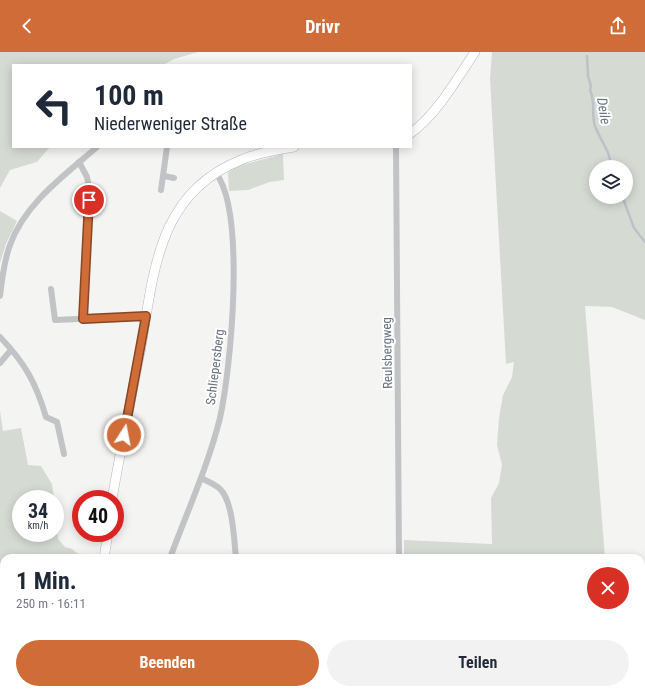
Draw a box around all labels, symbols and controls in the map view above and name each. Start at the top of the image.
icon: back [16,15,38,37]
icon: share [607,15,629,37]
text: Drivr [305,16,340,37]
text: 100 m [94,79,164,112]
icon: left [28,80,80,132]
water label: Deile [594,97,614,125]
text: Niederweniger Straße [94,113,247,134]
map controls [589,160,633,204]
button: layers [589,160,633,204]
pin [72,183,106,217]
icon: arrive [78,189,100,211]
street label: Reulsbergweg [379,317,395,389]
street label: Schliepersberg [203,328,227,406]
position arrow [103,414,145,456]
speed limit sign: 40 [72,490,124,542]
text: 34 [28,499,48,523]
text: km/h [28,520,48,531]
text: 1 Min. [16,567,77,595]
button: close [587,567,629,609]
text: 250 m · 16:11 [16,596,86,611]
button: Beenden [16,640,319,686]
button: Teilen [327,640,629,686]

